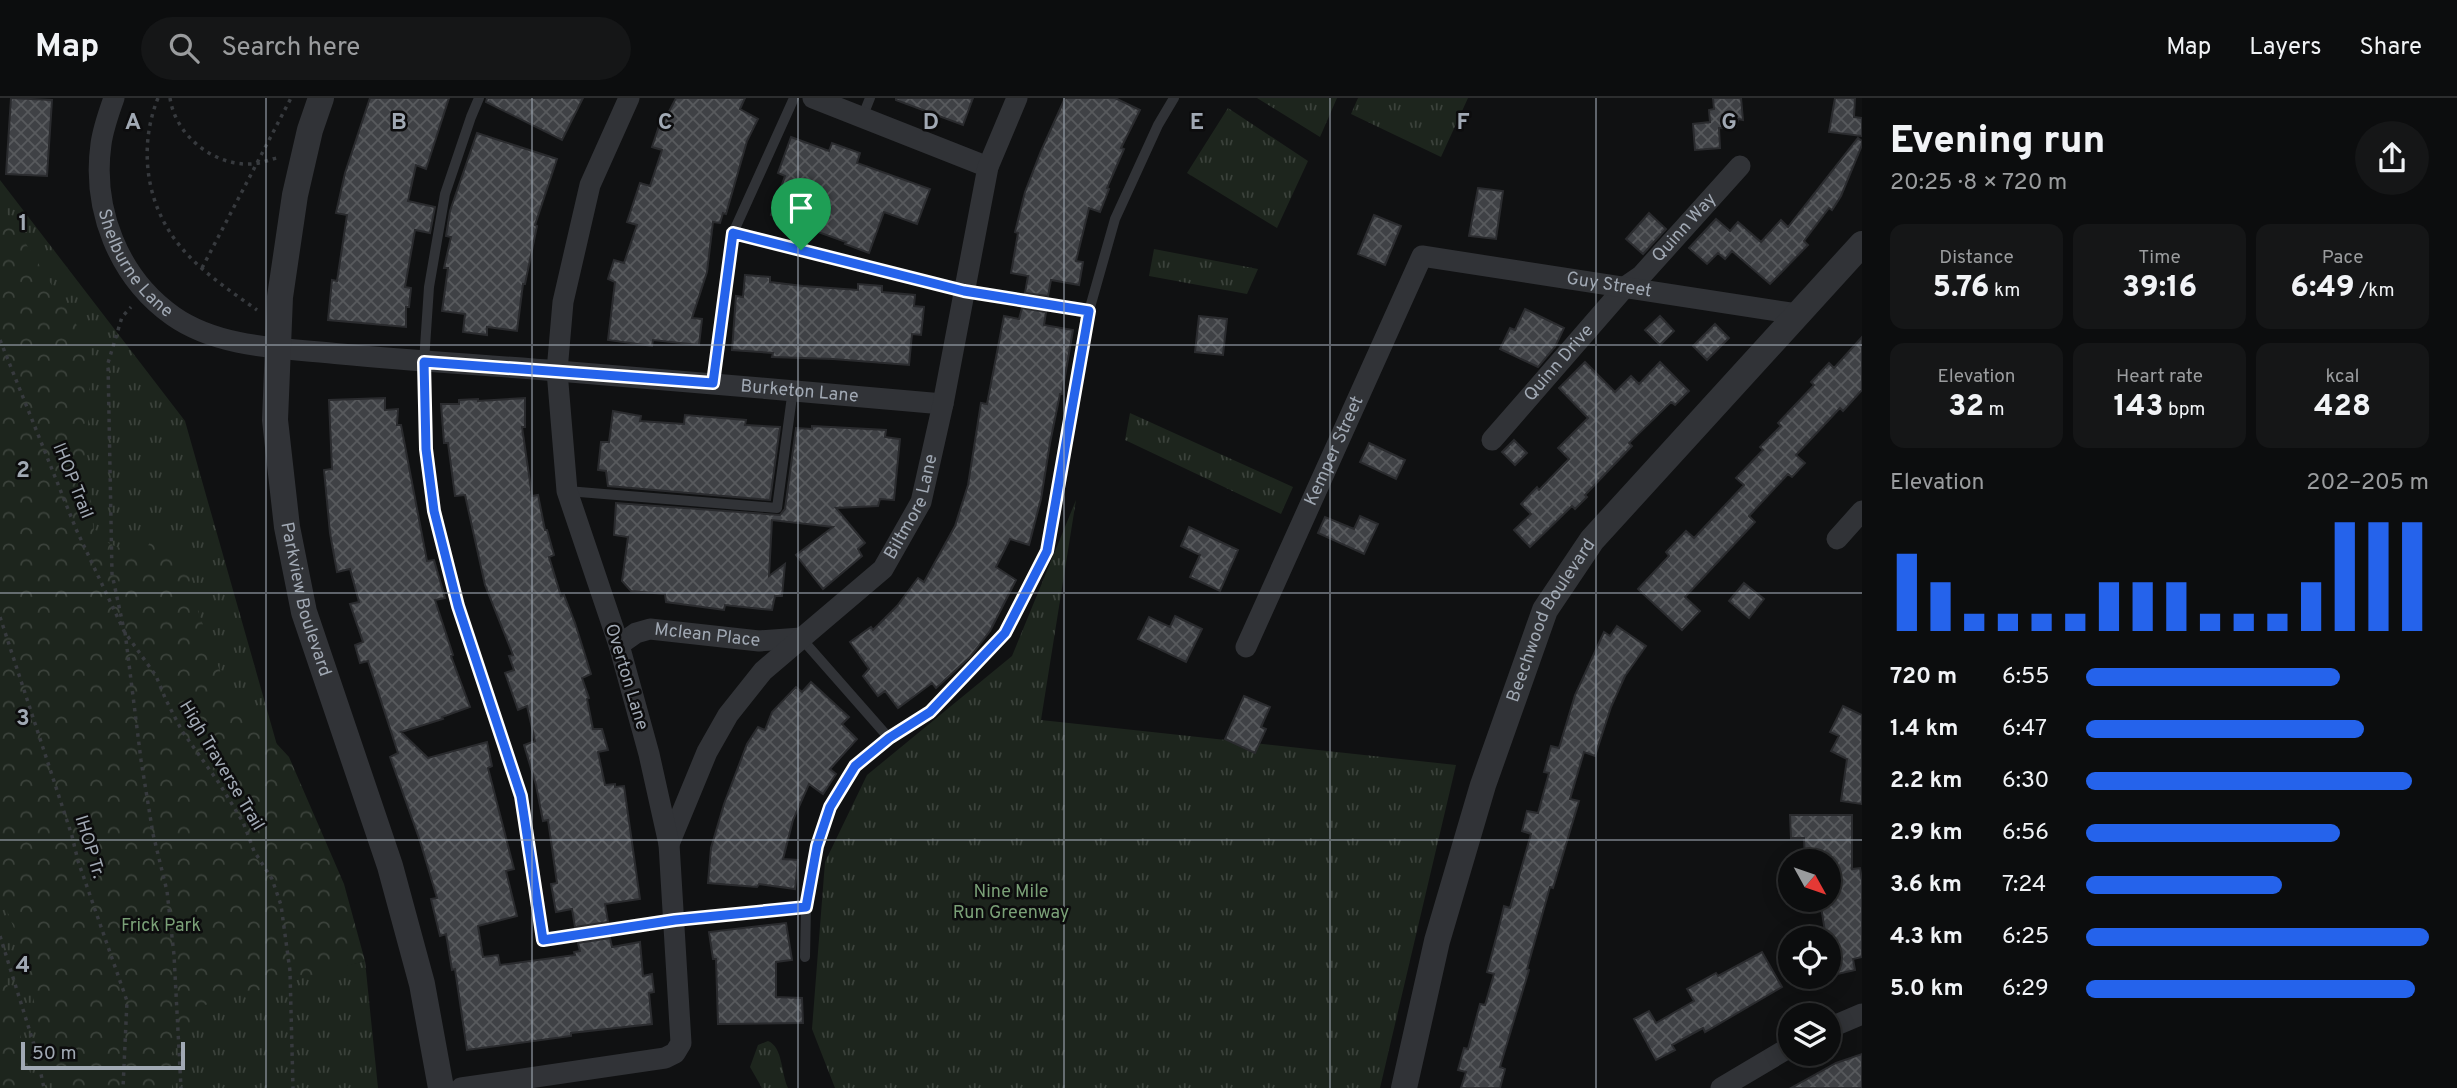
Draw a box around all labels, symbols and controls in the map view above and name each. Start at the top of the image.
search box [141,17,631,80]
text: Map [35,27,99,69]
icon: search [165,29,203,67]
text: Search here [221,32,360,65]
text: Map [2166,33,2211,63]
text: Layers [2249,33,2321,63]
text: Share [2359,33,2422,63]
text: A [125,109,141,138]
text: B [391,109,407,138]
text: C [658,109,672,138]
text: D [923,109,939,138]
text: E [1190,109,1204,138]
text: F [1456,109,1470,138]
text: G [1721,109,1737,138]
text: Evening run [1890,118,2105,167]
button: share [2355,121,2429,195]
text: 20:25 · 8 × 720 m [1890,169,2067,198]
pin [771,178,831,250]
street label: Quinn Way [1647,188,1722,267]
icon: arrive [782,189,820,227]
street label: Shelburne Lane [92,206,177,323]
text: 1 [18,210,28,239]
text: Distance [1939,246,2014,270]
text: Time [2138,246,2181,270]
text: Pace [2322,246,2363,270]
street label: Guy Street [1565,267,1653,303]
text: 5.76 [1933,270,1989,307]
text: 39:16 [2122,270,2197,307]
text: 6:49 [2290,270,2355,307]
text: km [1989,279,2020,303]
text: /km [2355,279,2395,303]
street label: Quinn Drive [1519,320,1599,407]
text: Elevation [1937,365,2016,389]
text: Heart rate [2116,365,2203,389]
text: kcal [2326,365,2359,389]
street label: Burketon Lane [739,375,860,408]
text: 32 [1948,389,1984,426]
text: 143 [2114,389,2164,426]
text: 428 [2314,389,2371,426]
street label: Kemper Street [1300,392,1369,509]
text: m [1984,398,2005,422]
text: bpm [2164,398,2205,422]
street label: IHOP Trail [46,440,98,522]
street label: Biltmore Lane [879,452,943,564]
text: 2 [16,457,30,486]
text: Elevation [1890,469,1985,498]
text: 202–205 m [2306,469,2429,498]
street label: Parkview Boulevard [275,520,336,679]
street label: Beechwood Boulevard [1502,535,1601,705]
street label: Mclean Place [653,618,762,653]
street label: Overton Lane [599,621,653,733]
text: 720 m [1890,663,1957,692]
text: 6:55 [2002,663,2049,692]
street label: High Traverse Trail [173,697,269,835]
text: 3 [16,705,30,734]
text: 1.4 km [1890,715,1958,744]
text: 6:47 [2002,715,2047,744]
text: 2.2 km [1890,767,1963,796]
text: 6:30 [2002,767,2049,796]
street label: IHOP Tr. [69,813,109,881]
text: 2.9 km [1890,819,1963,848]
text: 6:56 [2002,819,2049,848]
north arrow [1778,849,1841,912]
map controls [1778,849,1841,1066]
text: 3.6 km [1890,871,1962,900]
text: 7:24 [2002,871,2046,900]
park label: Nine Mile Run Greenway [953,881,1069,925]
park label: Frick Park [121,915,201,938]
text: 4.3 km [1890,923,1963,952]
text: 6:25 [2002,923,2049,952]
button: locate [1778,926,1841,989]
text: 4 [16,952,30,981]
text: 5.0 km [1890,975,1964,1004]
text: 6:29 [2002,975,2049,1004]
button: layers [1778,1003,1841,1066]
scale bar [21,1039,186,1071]
text: 50 m [32,1042,77,1066]

